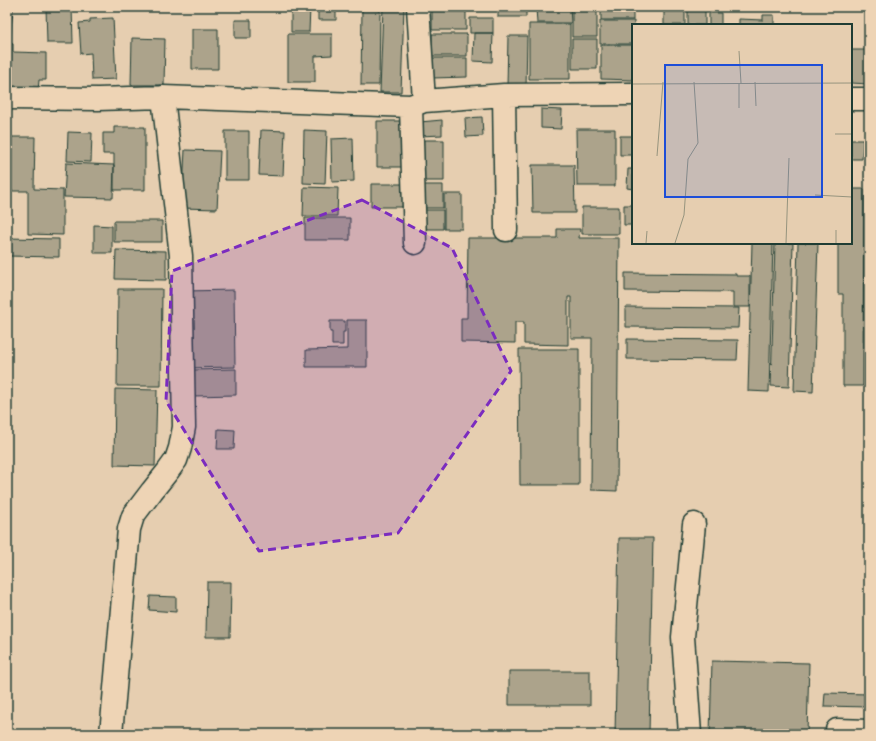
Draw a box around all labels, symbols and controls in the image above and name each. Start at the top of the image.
inset map [632,24,852,244]

